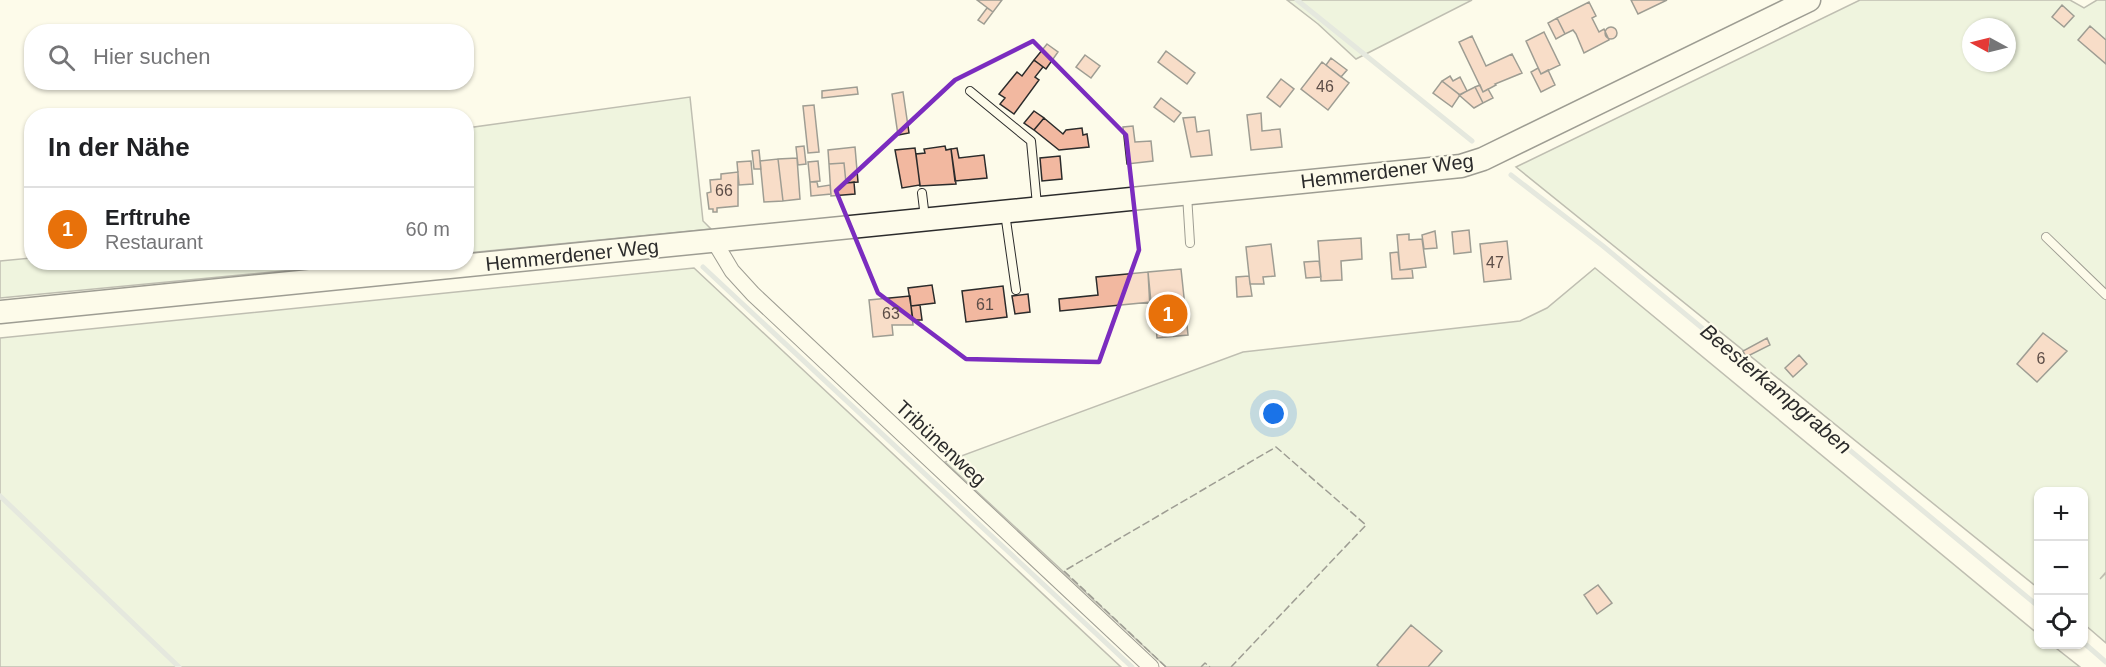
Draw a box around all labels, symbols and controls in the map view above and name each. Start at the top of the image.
north arrow [1962,18,2016,72]
search box [24,24,474,90]
icon: search [45,41,78,74]
text: Hier suchen [93,44,210,69]
house number: 46 [1316,78,1334,95]
text: In der Nähe [48,132,190,162]
street label: Hemmerdener Weg [1299,149,1475,193]
house number: 66 [715,182,733,199]
text: Erftruhe [105,205,191,230]
text: 1 [62,218,73,240]
text: 60 m [406,218,450,240]
text: Restaurant [105,231,203,253]
street label: Hemmerdener Weg [484,235,660,275]
house number: 47 [1486,254,1504,271]
pin: 1 [1148,292,1188,336]
house number: 61 [976,296,994,313]
house number: 63 [882,305,900,322]
water label: Beesterkampgraben [1696,319,1856,458]
house number: 6 [2037,350,2046,367]
street label: Tribünenweg [891,396,991,490]
your location [1259,399,1288,428]
map controls [2034,487,2088,649]
button: + [2034,487,2088,541]
button: − [2034,541,2088,595]
button: locate [2034,595,2088,649]

